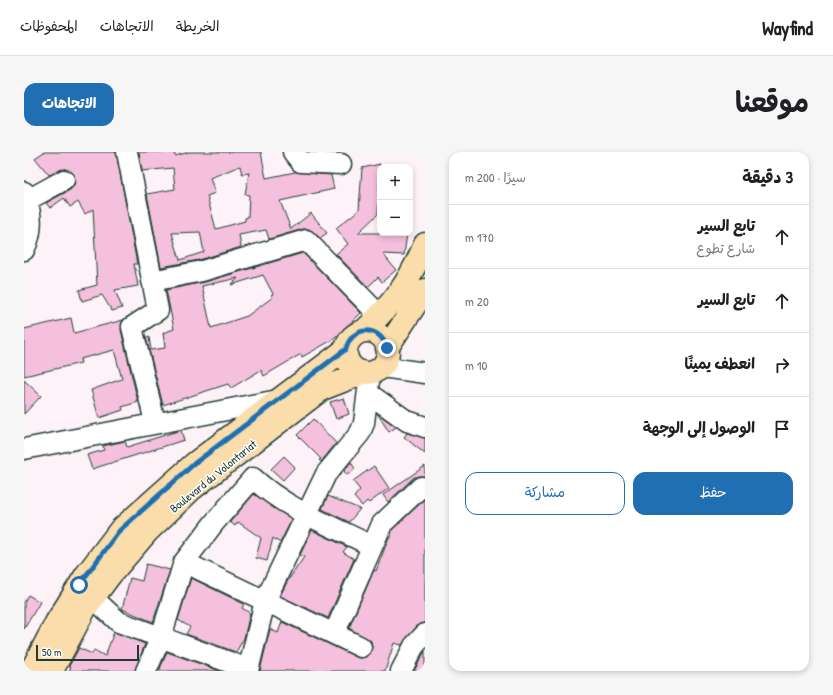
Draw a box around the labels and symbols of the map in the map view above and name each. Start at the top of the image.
route end [378,339,396,357]
street label: Boulevard du Volontariat [166,435,261,516]
route start [70,576,88,594]
scale bar [36,643,139,662]

